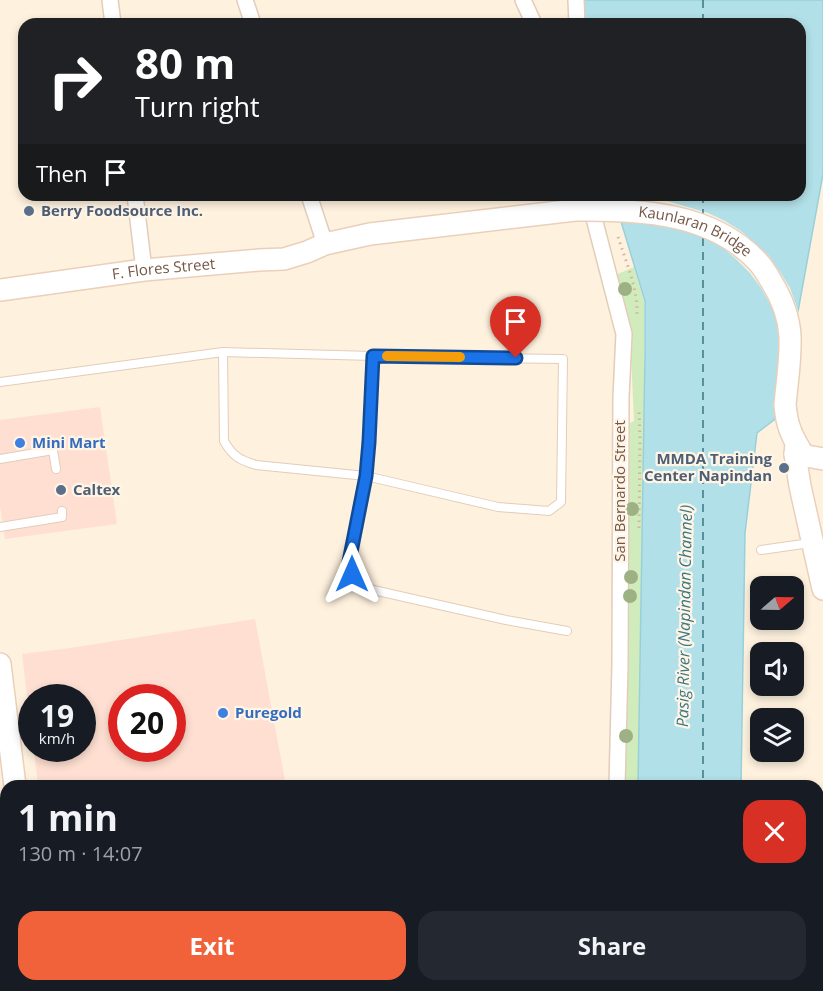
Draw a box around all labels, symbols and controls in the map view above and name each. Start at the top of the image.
text: 80 m [135,34,235,91]
icon: right [36,42,114,120]
text: Turn right [135,88,260,125]
icon: arrive [99,156,132,189]
text: Then [36,158,87,188]
place label: Berry Foodsource Inc. [41,200,203,220]
street label: Kaunlaran Bridge [637,201,757,261]
marker: Berry Foodsource Inc. [22,204,36,218]
street label: F. Flores Street [111,253,216,283]
pin [490,296,541,358]
icon: arrive [499,305,532,338]
street label: San Bernardo Street [609,420,629,562]
place label: Mini Mart [32,432,106,452]
marker: Mini Mart [13,436,27,450]
place label: MMDA Training Center Napindan [644,448,773,485]
marker: MMDA Training Center Napindan [777,461,791,475]
place label: Caltex [73,479,121,499]
marker: Caltex [54,483,68,497]
water label: Pasig River (Napindan Channel) [671,505,697,727]
position arrow [320,542,384,606]
north arrow [750,576,804,630]
map controls [750,576,804,762]
button: sound [750,642,804,696]
speed limit sign: 20 [108,684,186,762]
text: 19 [40,695,74,736]
place label: Puregold [235,702,302,722]
marker: Puregold [216,706,230,720]
button: layers [750,708,804,762]
text: km/h [39,728,75,748]
text: 1 min [18,793,118,842]
button: close [743,800,806,863]
text: 130 m · 14:07 [18,840,143,867]
button: Exit [18,911,406,980]
button: Share [418,911,806,980]

